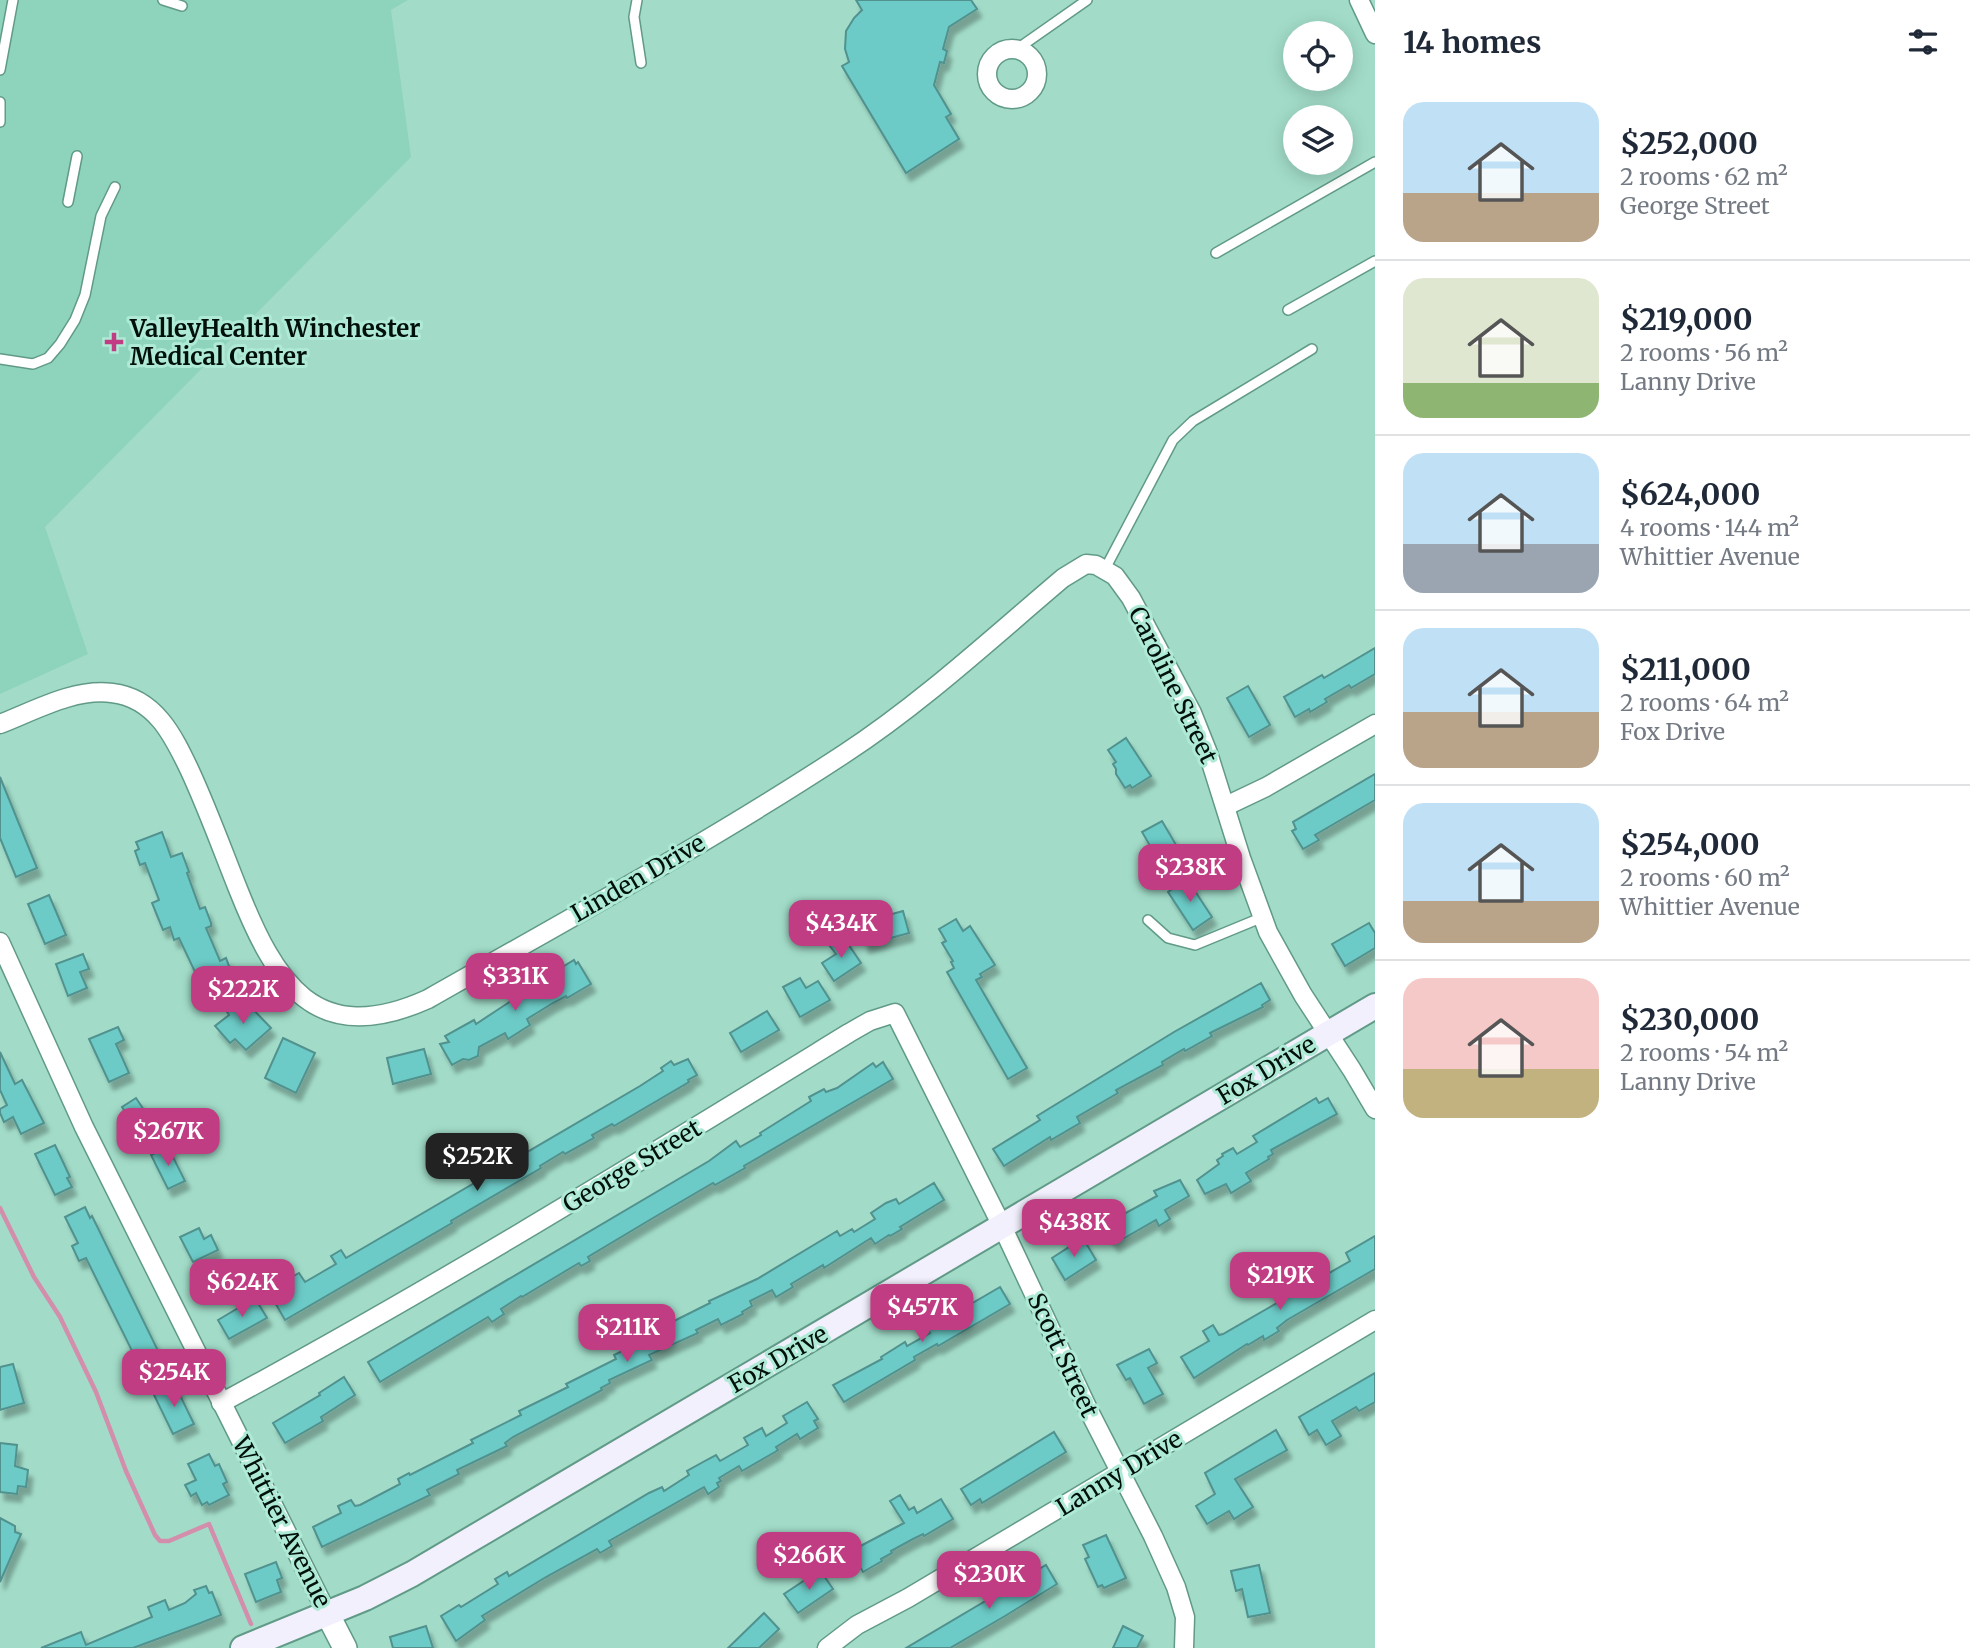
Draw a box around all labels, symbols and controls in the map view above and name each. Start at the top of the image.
map controls [1283,21,1353,175]
button: locate [1283,21,1353,91]
text: 14 homes [1403,23,1541,61]
icon: filters [1904,23,1942,61]
button: layers [1283,105,1353,175]
text: $252,000 [1620,124,1758,162]
icon: home [1459,130,1543,214]
text: 2 rooms · 62 m² [1620,162,1788,191]
text: George Street [1620,191,1770,220]
text: $219,000 [1620,300,1753,338]
icon: home [1459,306,1543,390]
place label: ValleyHealth Winchester Medical Center [129,313,420,372]
marker: ValleyHealth Winchester Medical Center [104,332,124,352]
text: 2 rooms · 56 m² [1620,338,1788,367]
text: Lanny Drive [1620,367,1756,396]
text: $624,000 [1620,475,1760,513]
icon: home [1459,481,1543,565]
text: 4 rooms · 144 m² [1620,513,1799,542]
text: Whittier Avenue [1620,542,1800,571]
street label: Caroline Street [1122,602,1225,769]
text: $211,000 [1620,650,1751,688]
icon: home [1459,656,1543,740]
text: 2 rooms · 64 m² [1620,688,1789,717]
text: Fox Drive [1620,717,1725,746]
text: $254,000 [1620,825,1760,863]
street label: Linden Drive [566,827,710,929]
icon: home [1459,831,1543,915]
pin: $238K [1141,844,1239,904]
text: $238K [1154,852,1226,881]
text: 2 rooms · 60 m² [1620,863,1790,892]
text: Whittier Avenue [1620,892,1800,921]
pin: $434K [792,900,890,960]
text: $434K [805,908,877,937]
pin: $331K [466,954,564,1013]
text: $331K [482,961,548,990]
pin: $222K [194,967,292,1026]
text: $222K [207,974,279,1003]
text: $230,000 [1620,1000,1759,1038]
icon: home [1459,1006,1543,1090]
street label: Fox Drive [1211,1028,1321,1112]
text: 2 rooms · 54 m² [1620,1038,1788,1067]
text: Lanny Drive [1620,1067,1756,1096]
pin: $267K [119,1108,217,1168]
street label: George Street [557,1112,708,1220]
text: $267K [133,1116,203,1145]
pin: $252K [428,1134,526,1193]
text: $252K [442,1141,512,1170]
pin: $438K [1025,1200,1123,1259]
text: $438K [1038,1207,1110,1236]
pin: $219K [1231,1252,1329,1312]
pin: $624K [193,1260,291,1319]
text: $219K [1246,1260,1314,1289]
text: $624K [206,1267,278,1296]
pin: $457K [873,1284,971,1344]
street label: Scott Street [1021,1288,1106,1423]
text: $457K [886,1292,958,1321]
pin: $211K [578,1304,676,1364]
text: $211K [594,1312,660,1341]
street label: Fox Drive [723,1318,833,1400]
pin: $254K [125,1350,223,1409]
text: $254K [138,1357,210,1386]
street label: Lanny Drive [1050,1423,1188,1523]
street label: Whittier Avenue [225,1430,338,1613]
pin: $266K [760,1532,858,1592]
text: $266K [773,1540,845,1569]
pin: $230K [940,1552,1038,1611]
text: $230K [953,1559,1025,1588]

